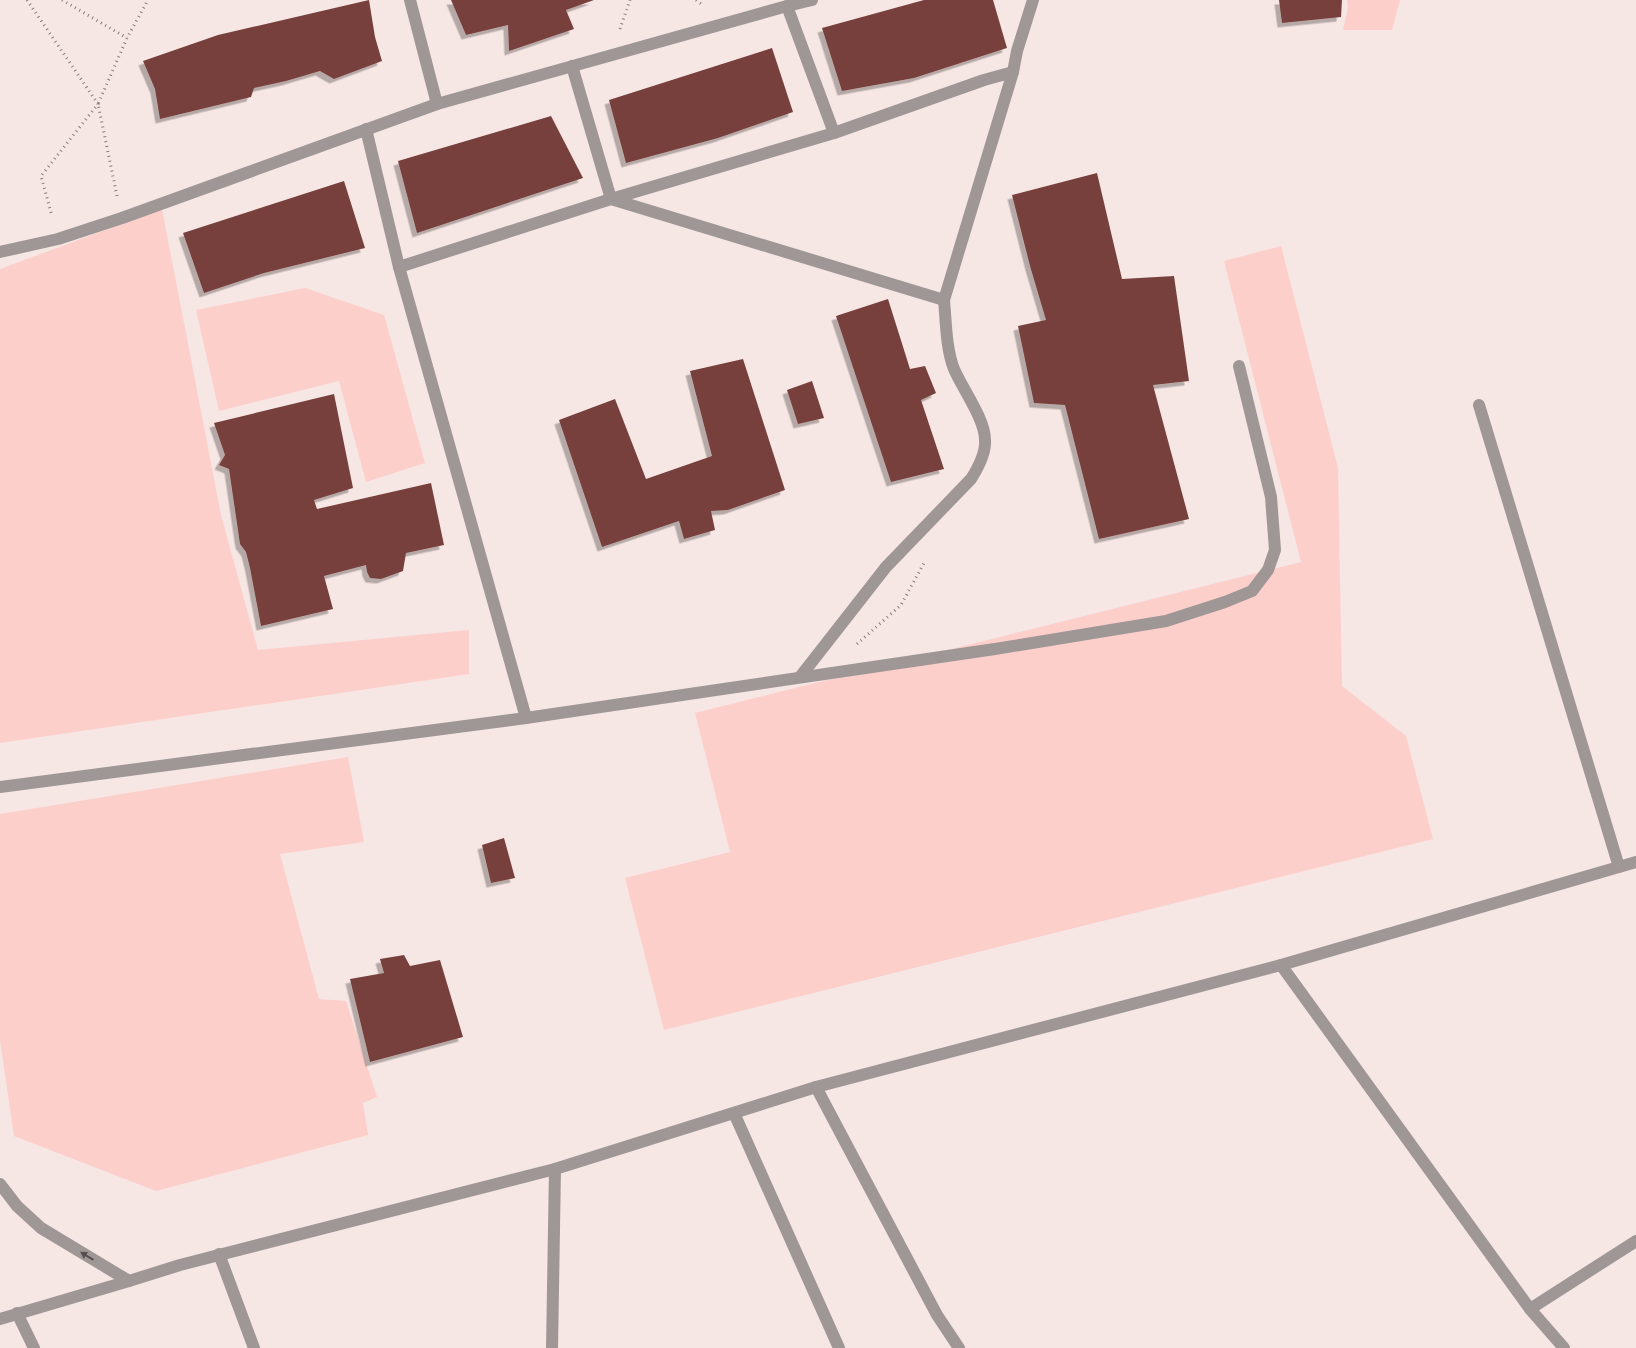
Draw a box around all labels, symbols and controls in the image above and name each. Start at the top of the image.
one-way arrow [81,1252,94,1261]

